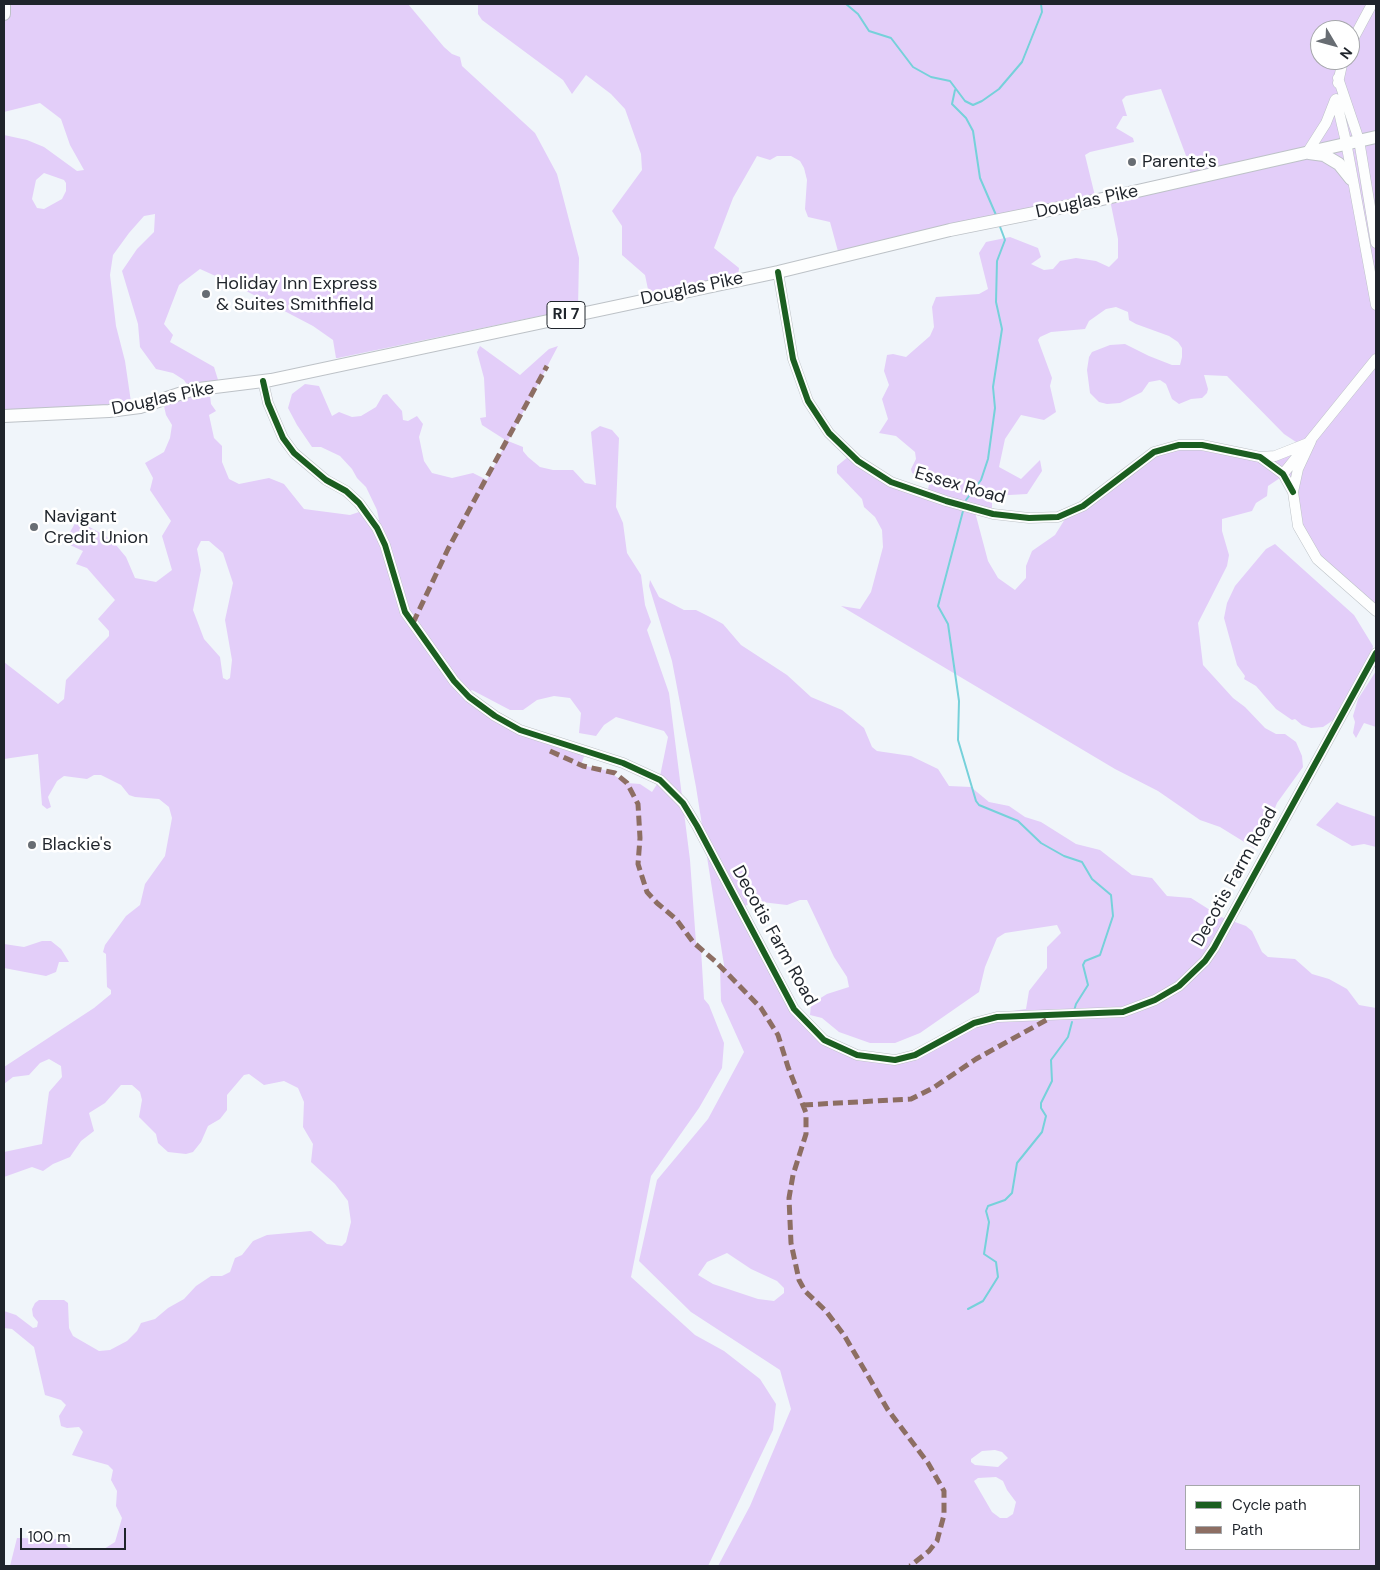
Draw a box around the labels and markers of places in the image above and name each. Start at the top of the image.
place label: Parente's [1142,151,1217,173]
marker: Parente's [1126,156,1138,168]
place label: Holiday Inn Express & Suites Smithfield [216,273,378,316]
marker: Holiday Inn Express & Suites Smithfield [200,288,212,300]
place label: Navigant Credit Union [44,506,148,548]
marker: Navigant Credit Union [28,521,40,533]
place label: Blackie's [42,834,112,856]
marker: Blackie's [26,839,38,851]

